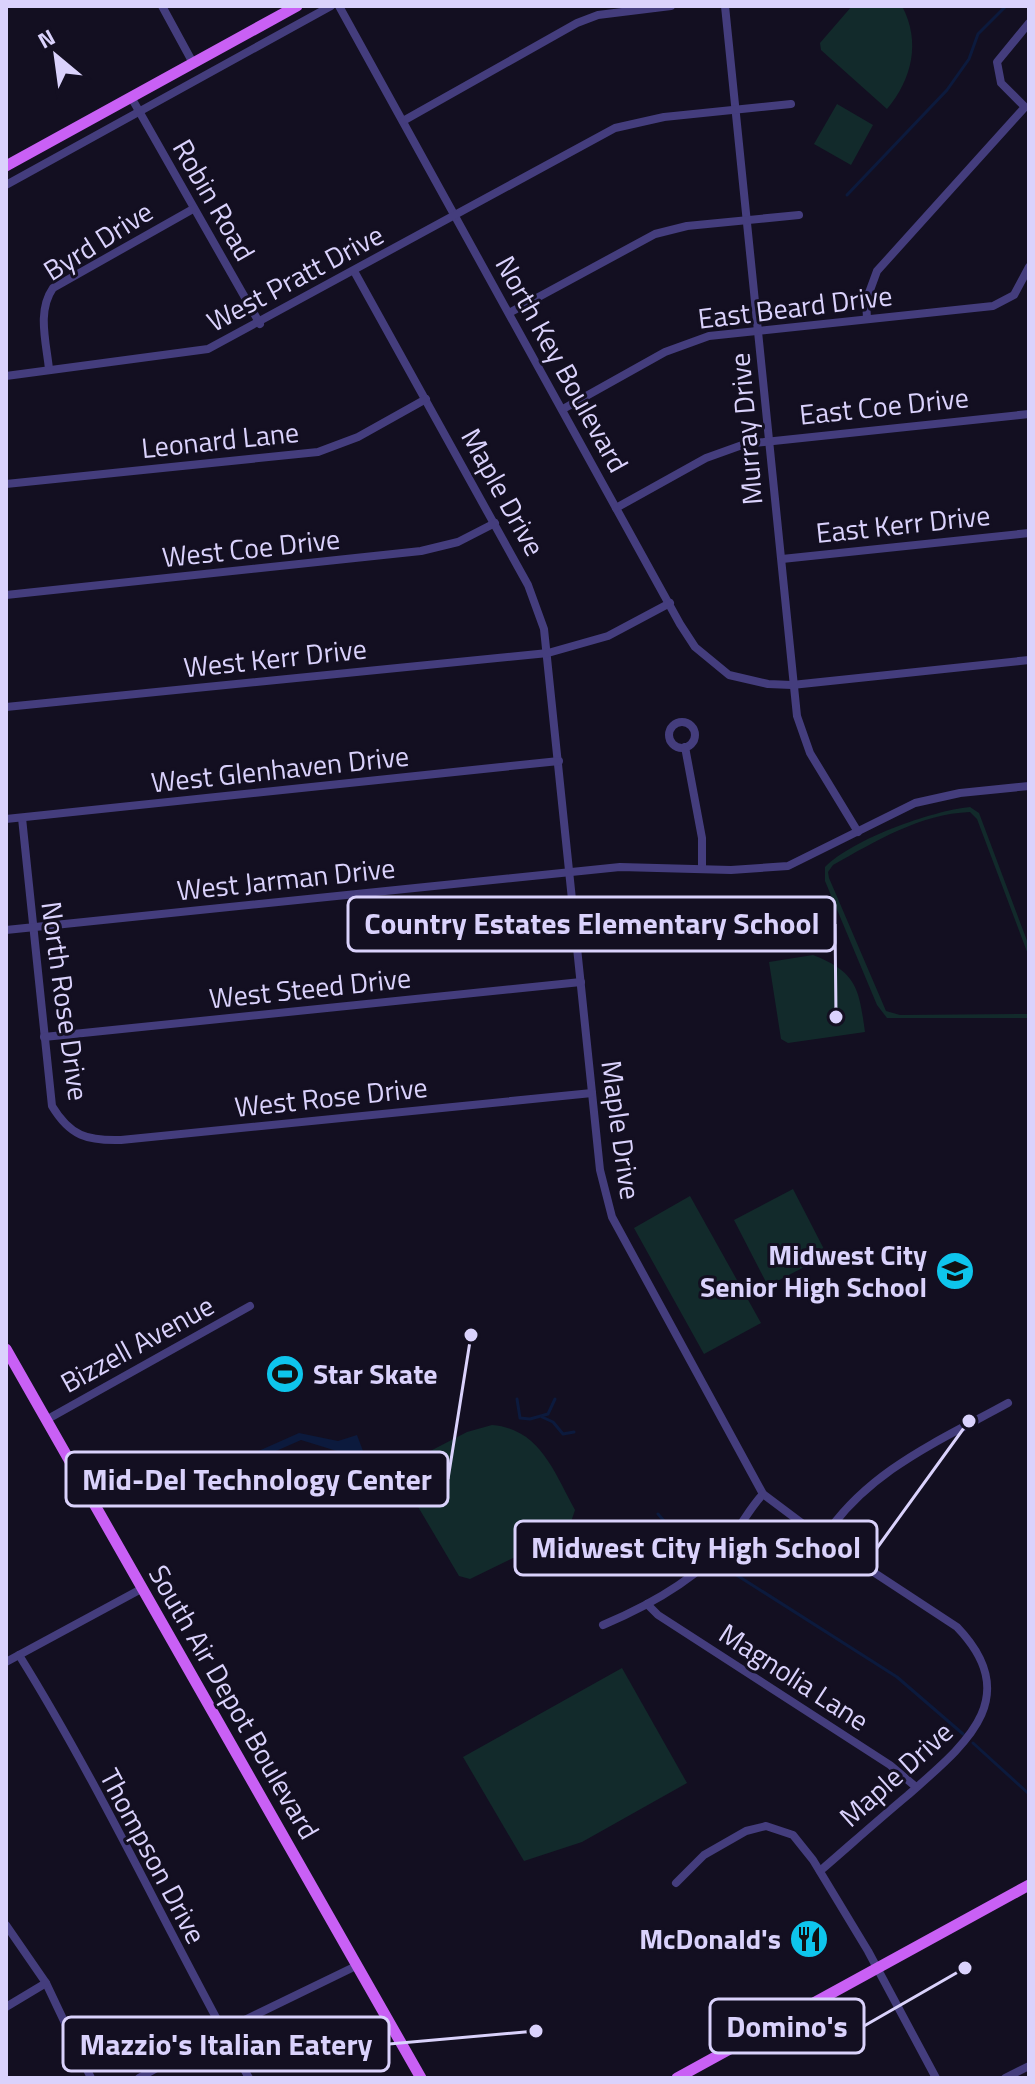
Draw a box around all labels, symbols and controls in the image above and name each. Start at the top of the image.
north arrow [16,16,96,96]
text: N [31,20,61,57]
street label: Robin Road [162,131,267,269]
street label: Byrd Drive [35,190,161,291]
street label: West Pratt Drive [199,213,391,342]
street label: North Key Boulevard [485,247,640,480]
street label: East Beard Drive [695,273,895,340]
street label: Murray Drive [717,351,774,507]
street label: East Coe Drive [797,375,971,436]
street label: Leonard Lane [139,410,301,469]
street label: Maple Drive [451,420,556,564]
street label: East Kerr Drive [814,493,992,554]
street label: West Coe Drive [160,517,342,578]
street label: West Kerr Drive [181,627,369,688]
street label: West Glenhaven Drive [149,734,411,803]
street label: West Jarman Drive [175,846,397,911]
callout: Country Estates Elementary School [348,897,835,951]
street label: North Rose Drive [30,899,101,1103]
text: Country Estates Elementary School [364,900,820,946]
street label: West Steed Drive [207,956,413,1019]
street label: Maple Drive [590,1057,653,1202]
street label: West Rose Drive [232,1065,430,1128]
place label: Midwest City Senior High School [700,1233,927,1308]
school or university icon: Midwest City Senior High School [934,1250,976,1292]
street label: Bizzell Avenue [52,1284,221,1403]
place label: Star Skate [313,1352,438,1395]
sports icon: Star Skate [264,1353,306,1395]
callout: Mid-Del Technology Center [66,1452,448,1506]
text: Mid-Del Technology Center [82,1456,432,1502]
callout: Midwest City High School [515,1521,877,1575]
text: Midwest City High School [531,1524,861,1570]
street label: South Air Depot Boulevard [138,1556,331,1847]
street label: Magnolia Lane [711,1612,878,1741]
street label: Maple Drive [829,1711,962,1837]
street label: Thompson Drive [89,1760,218,1951]
place label: McDonald's [639,1917,781,1960]
restaurant icon: McDonald's [788,1918,830,1960]
callout: Domino's [710,1999,864,2053]
text: Domino's [726,2003,848,2049]
callout: Mazzio's Italian Eatery [63,2017,389,2071]
text: Mazzio's Italian Eatery [79,2021,373,2067]

